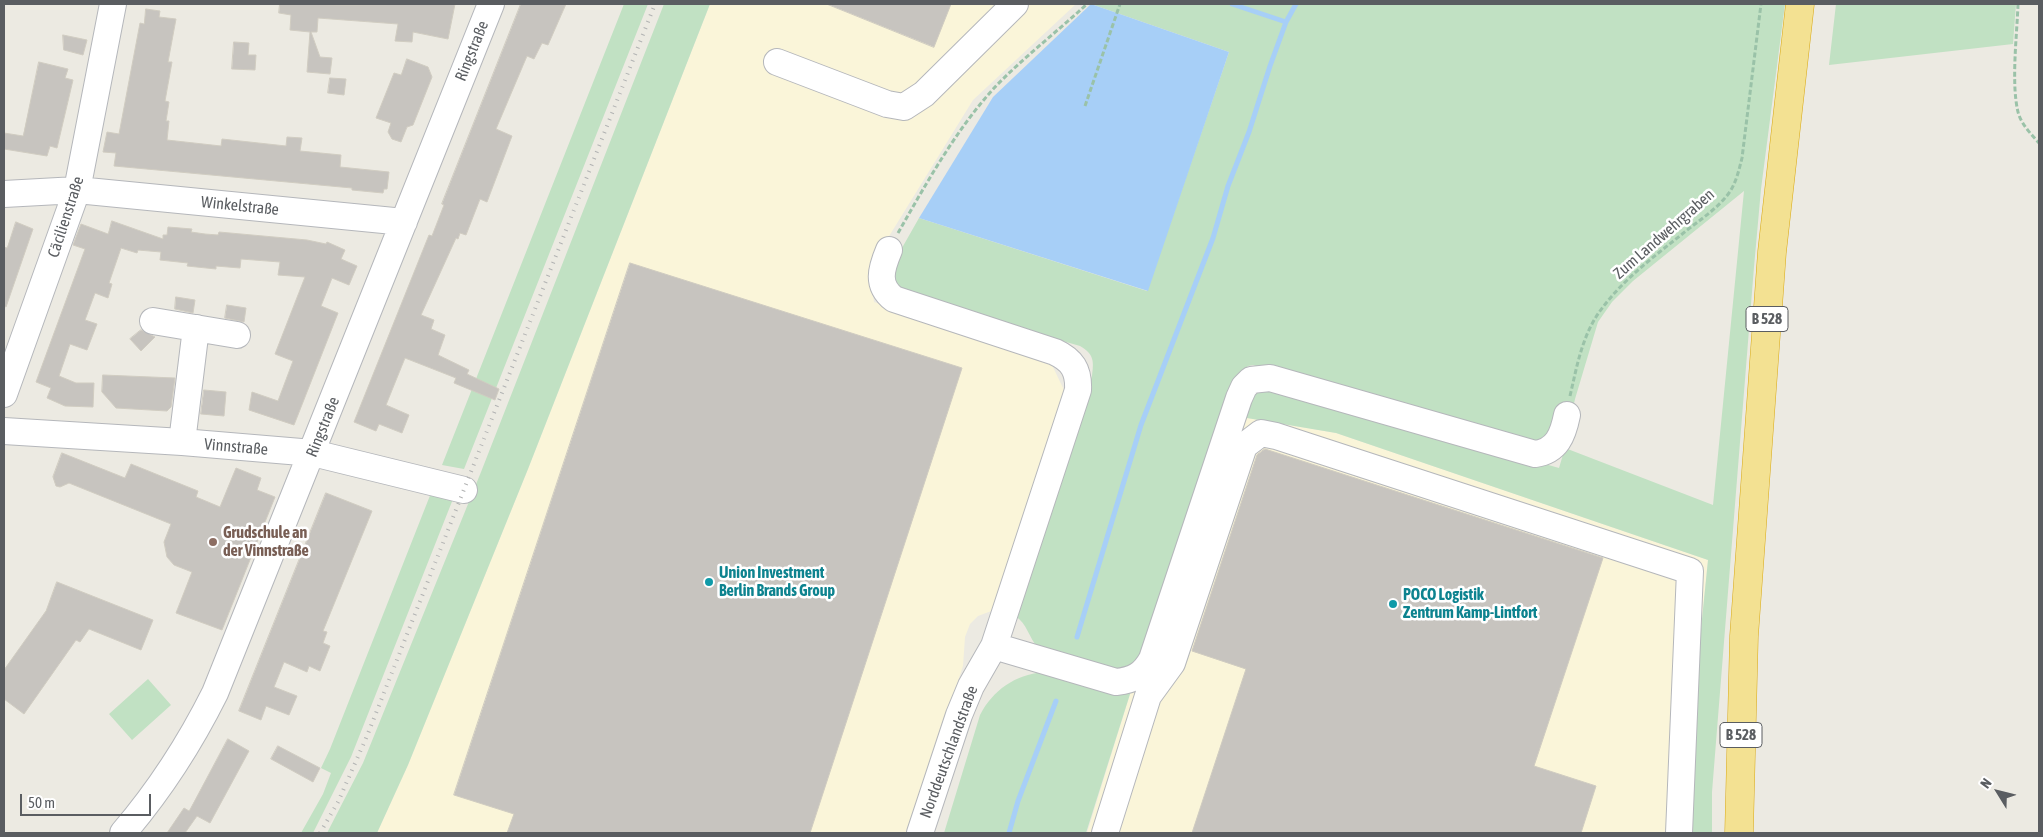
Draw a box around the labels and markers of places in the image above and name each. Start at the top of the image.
place label: Grudschule an der Vinnstraße [223,523,309,561]
marker: Grudschule an der Vinnstraße [207,536,219,548]
place label: Union Investment Berlin Brands Group [719,563,835,601]
marker: Union Investment Berlin Brands Group [703,576,715,588]
place label: POCO Logistik Zentrum Kamp-Lintfort [1403,585,1537,623]
marker: POCO Logistik Zentrum Kamp-Lintfort [1387,598,1399,610]

